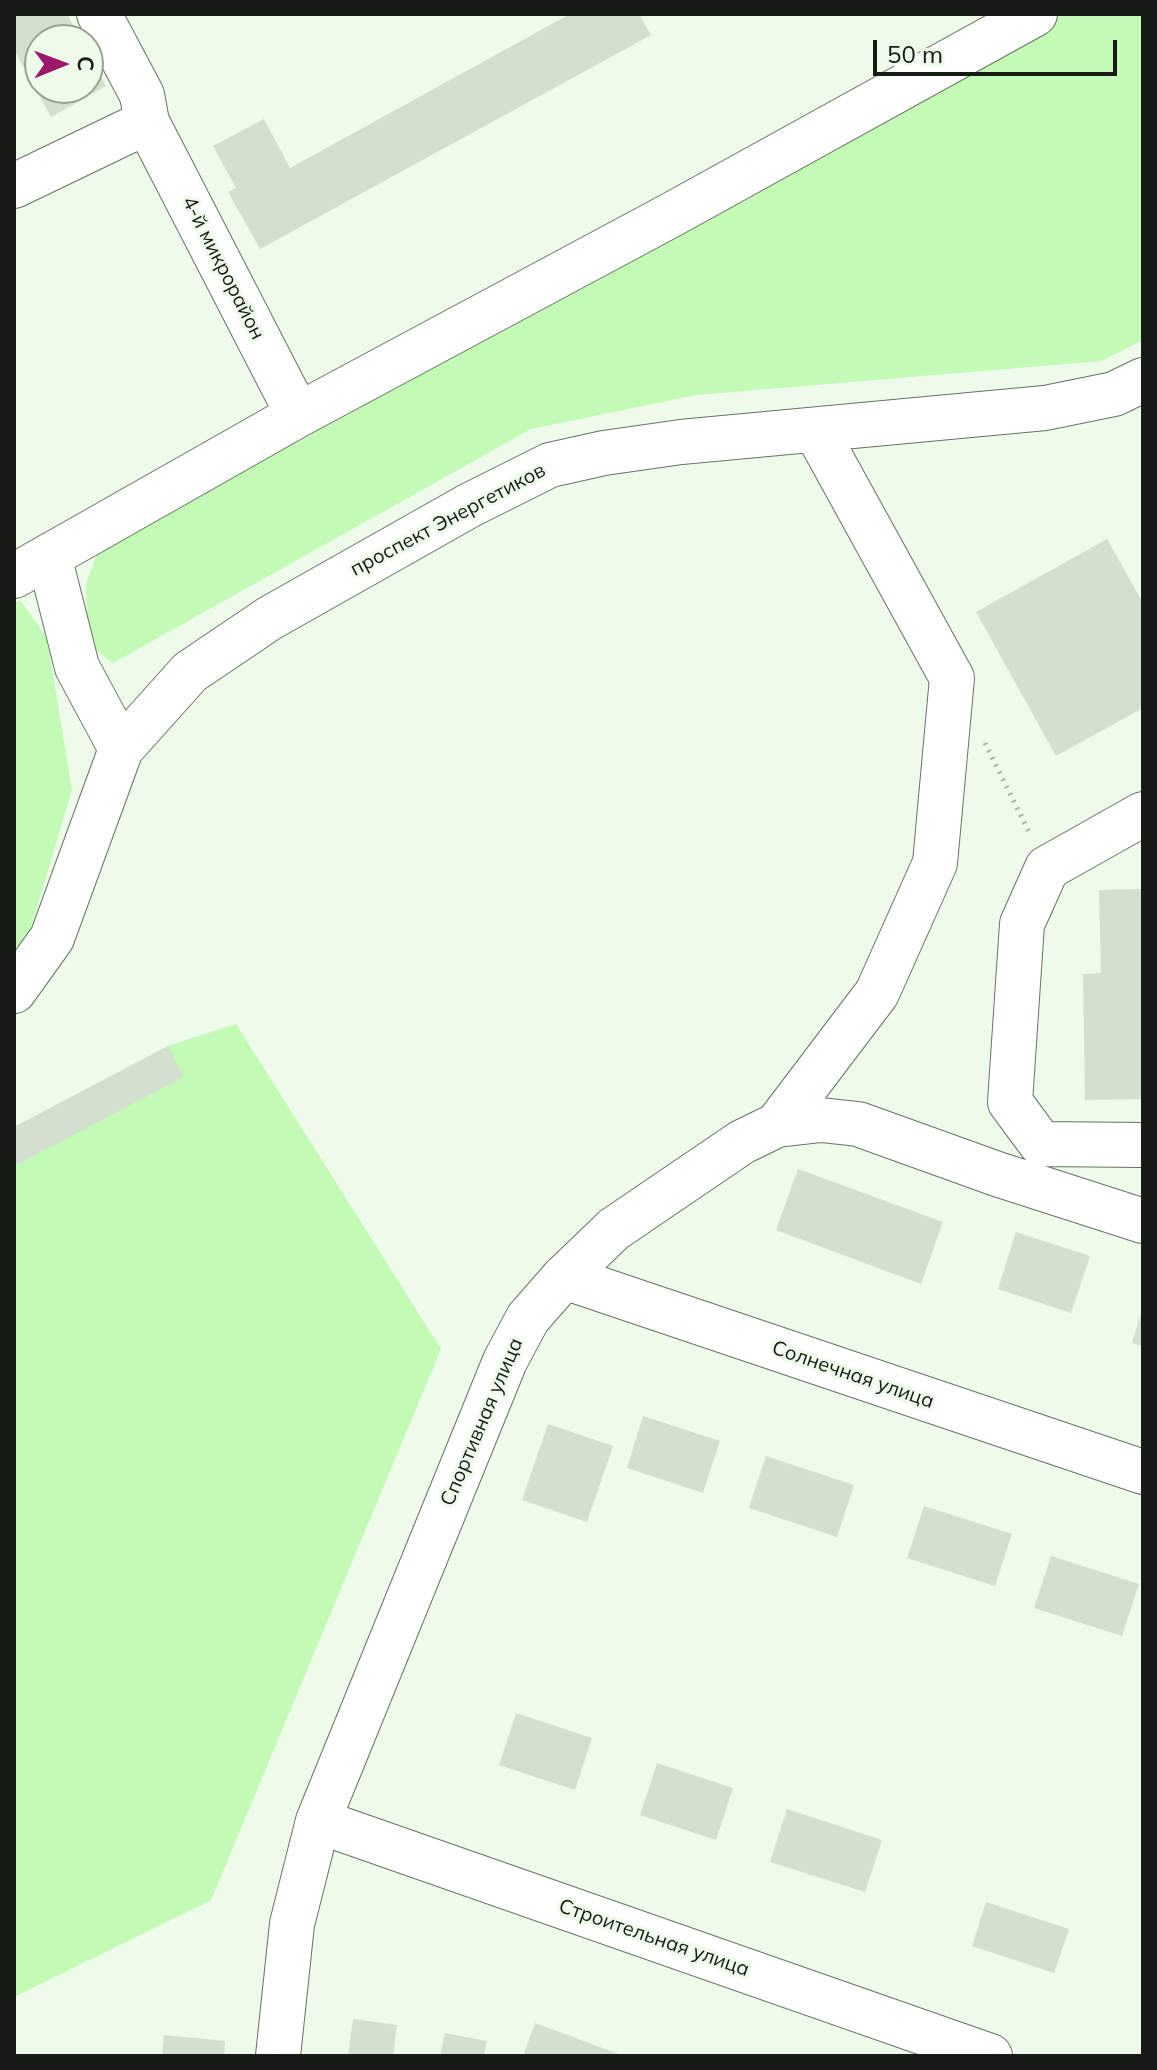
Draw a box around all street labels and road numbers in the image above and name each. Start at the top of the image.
street label: 4-й микрорайон [177,192,269,344]
street label: проспект Энергетиков [346,458,550,582]
street label: Спортивная улица [436,1334,528,1510]
street label: Солнечная улица [769,1336,937,1414]
street label: Строительная улица [556,1894,752,1982]

